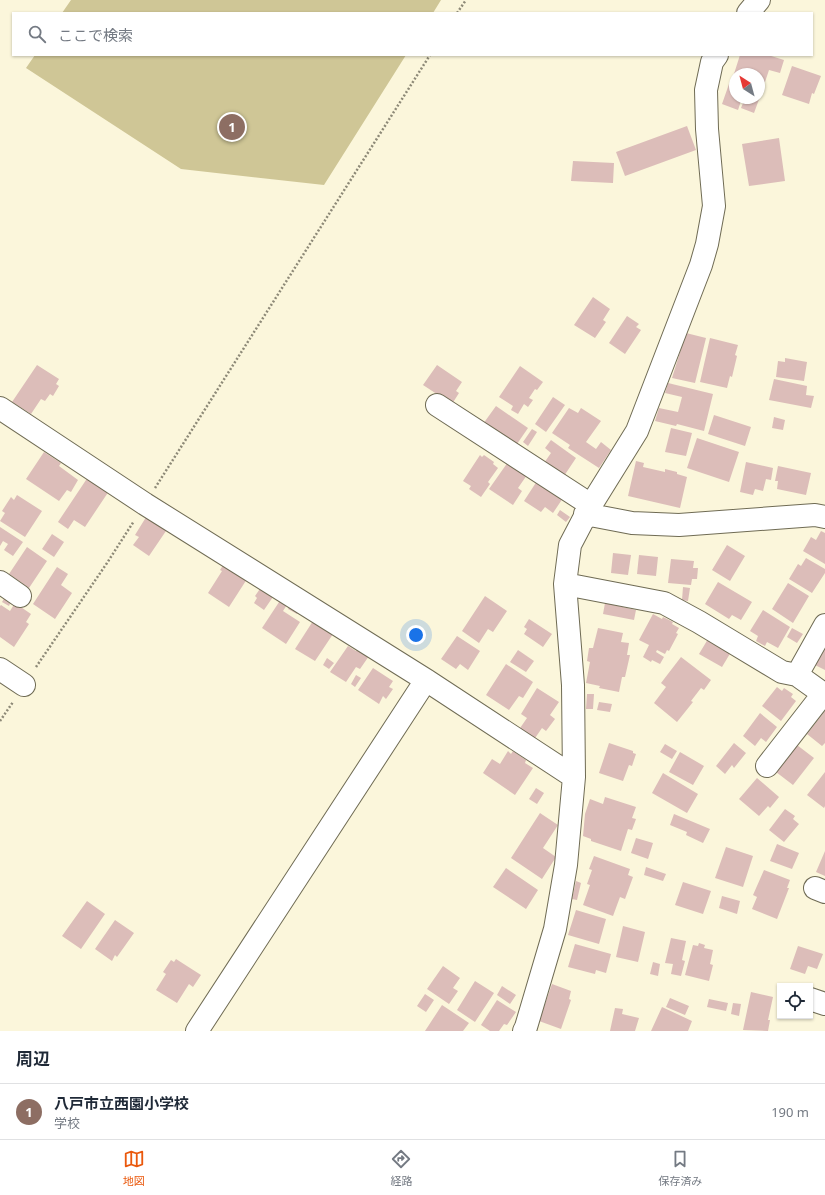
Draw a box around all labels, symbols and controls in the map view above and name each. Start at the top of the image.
search box [12,12,813,56]
icon: search [26,23,48,45]
text: ここで検索 [58,25,133,45]
north arrow [729,68,765,104]
pin: 1 [219,112,245,142]
your location [406,625,426,645]
map controls [777,983,813,1019]
button: locate [777,983,813,1019]
text: 周辺 [16,1047,50,1070]
text: 八戸市立西園小学校 [54,1093,189,1113]
text: 1 [25,1103,33,1121]
text: 190 m [771,1103,809,1121]
text: 学校 [54,1114,80,1132]
tab: 地図 [123,1148,145,1188]
tab: 経路 [390,1148,412,1188]
tab: 保存済み [658,1148,702,1188]

